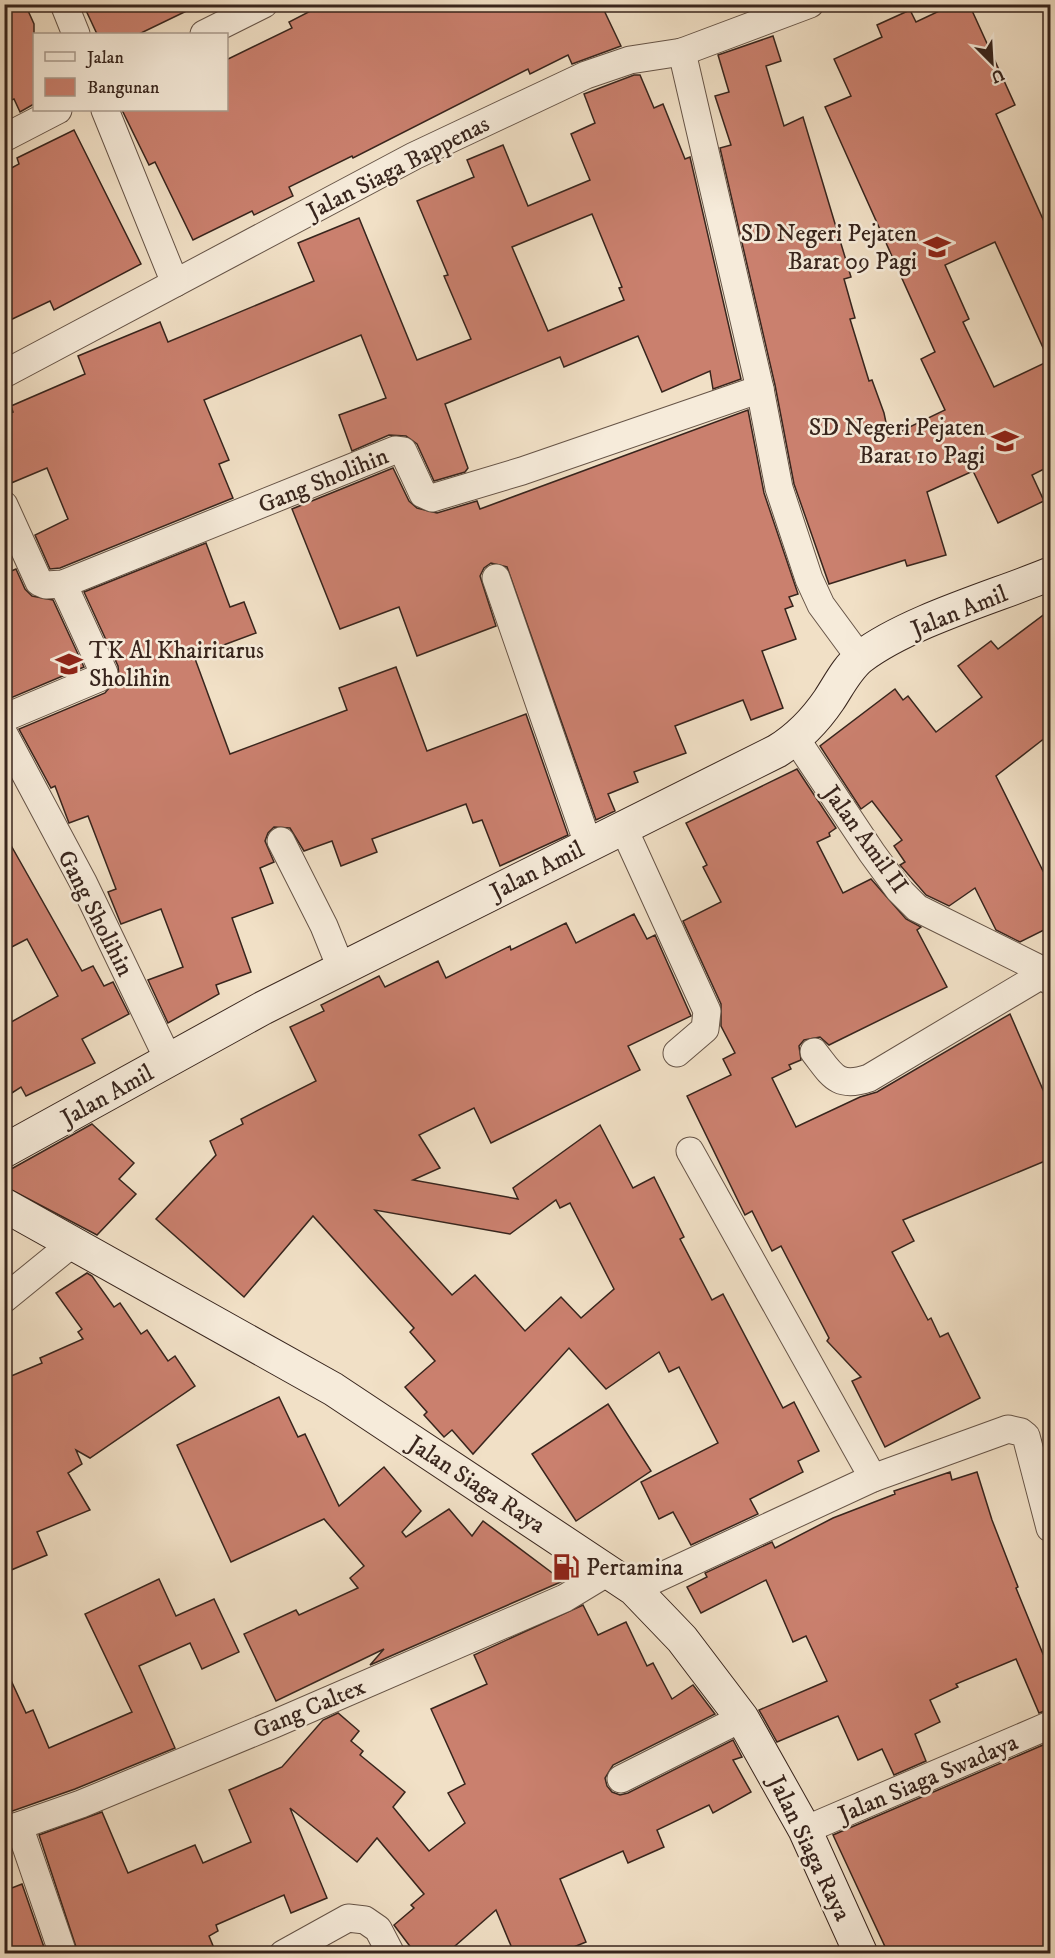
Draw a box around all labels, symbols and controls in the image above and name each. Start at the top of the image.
legend [33,33,228,111]
north arrow [962,33,1022,93]
text: Jalan [85,47,125,69]
text: U [987,64,1007,88]
text: Bangunan [87,77,160,99]
street label: Jalan Siaga Bappenas [301,109,495,228]
place label: SD Negeri Pejaten Barat 09 Pagi [741,219,917,277]
school or university icon: SD Negeri Pejaten Barat 09 Pagi [922,232,952,262]
place label: SD Negeri Pejaten Barat 10 Pagi [809,413,985,471]
school or university icon: SD Negeri Pejaten Barat 10 Pagi [990,426,1020,456]
street label: Gang Sholihin [254,441,393,521]
street label: Jalan Amil [905,579,1013,646]
place label: TK Al Khairitarus Sholihin [89,636,264,694]
school or university icon: TK Al Khairitarus Sholihin [54,649,84,679]
street label: Jalan Amil II [815,778,914,899]
street label: Jalan Amil [484,834,590,908]
street label: Gang Sholihin [50,845,140,982]
street label: Jalan Amil [54,1058,160,1134]
street label: Jalan Siaga Raya [400,1428,552,1541]
fuel station icon: Pertamina [551,1552,581,1582]
place label: Pertamina [586,1553,684,1583]
street label: Gang Caltex [249,1672,370,1746]
street label: Jalan Siaga Swadaya [832,1727,1023,1831]
street label: Jalan Siaga Raya [760,1769,858,1927]

